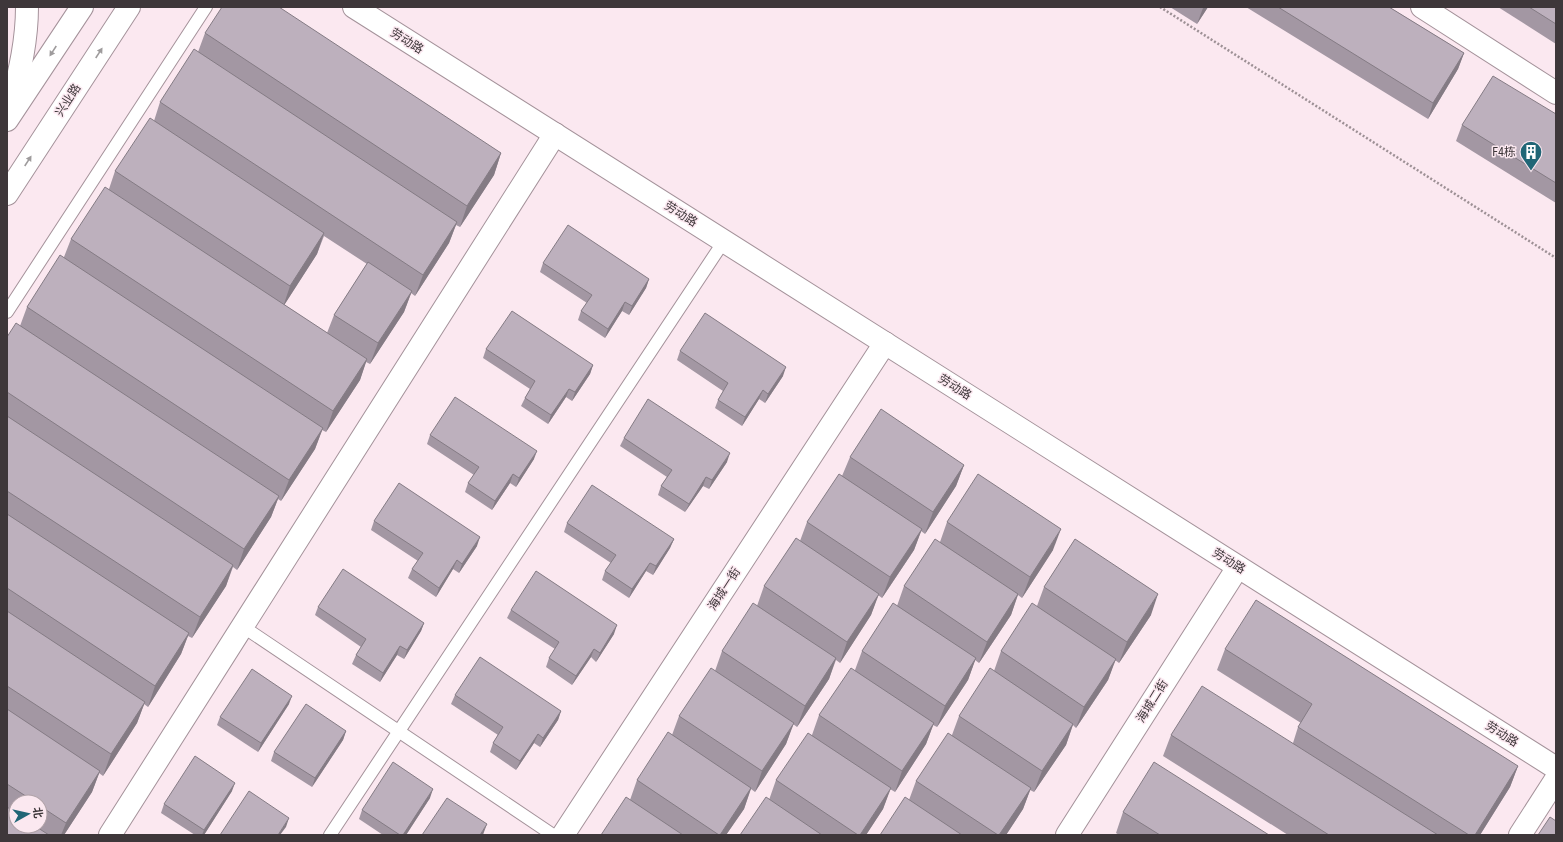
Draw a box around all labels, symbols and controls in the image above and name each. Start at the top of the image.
street label: 劳动路 [388,26,426,56]
one-way arrow [49,46,57,56]
one-way arrow [96,47,103,58]
street label: 兴业路 [52,81,84,119]
building icon: F4栋 [1518,139,1544,172]
place label: F4栋 [1492,145,1516,159]
one-way arrow [25,155,32,167]
street label: 劳动路 [662,199,700,229]
street label: 劳动路 [936,372,974,402]
street label: 劳动路 [1210,546,1248,576]
street label: 海城一街 [705,565,743,613]
street label: 海城二街 [1133,677,1171,725]
street label: 劳动路 [1483,719,1521,749]
north arrow [8,794,48,834]
text: 北 [30,806,45,819]

